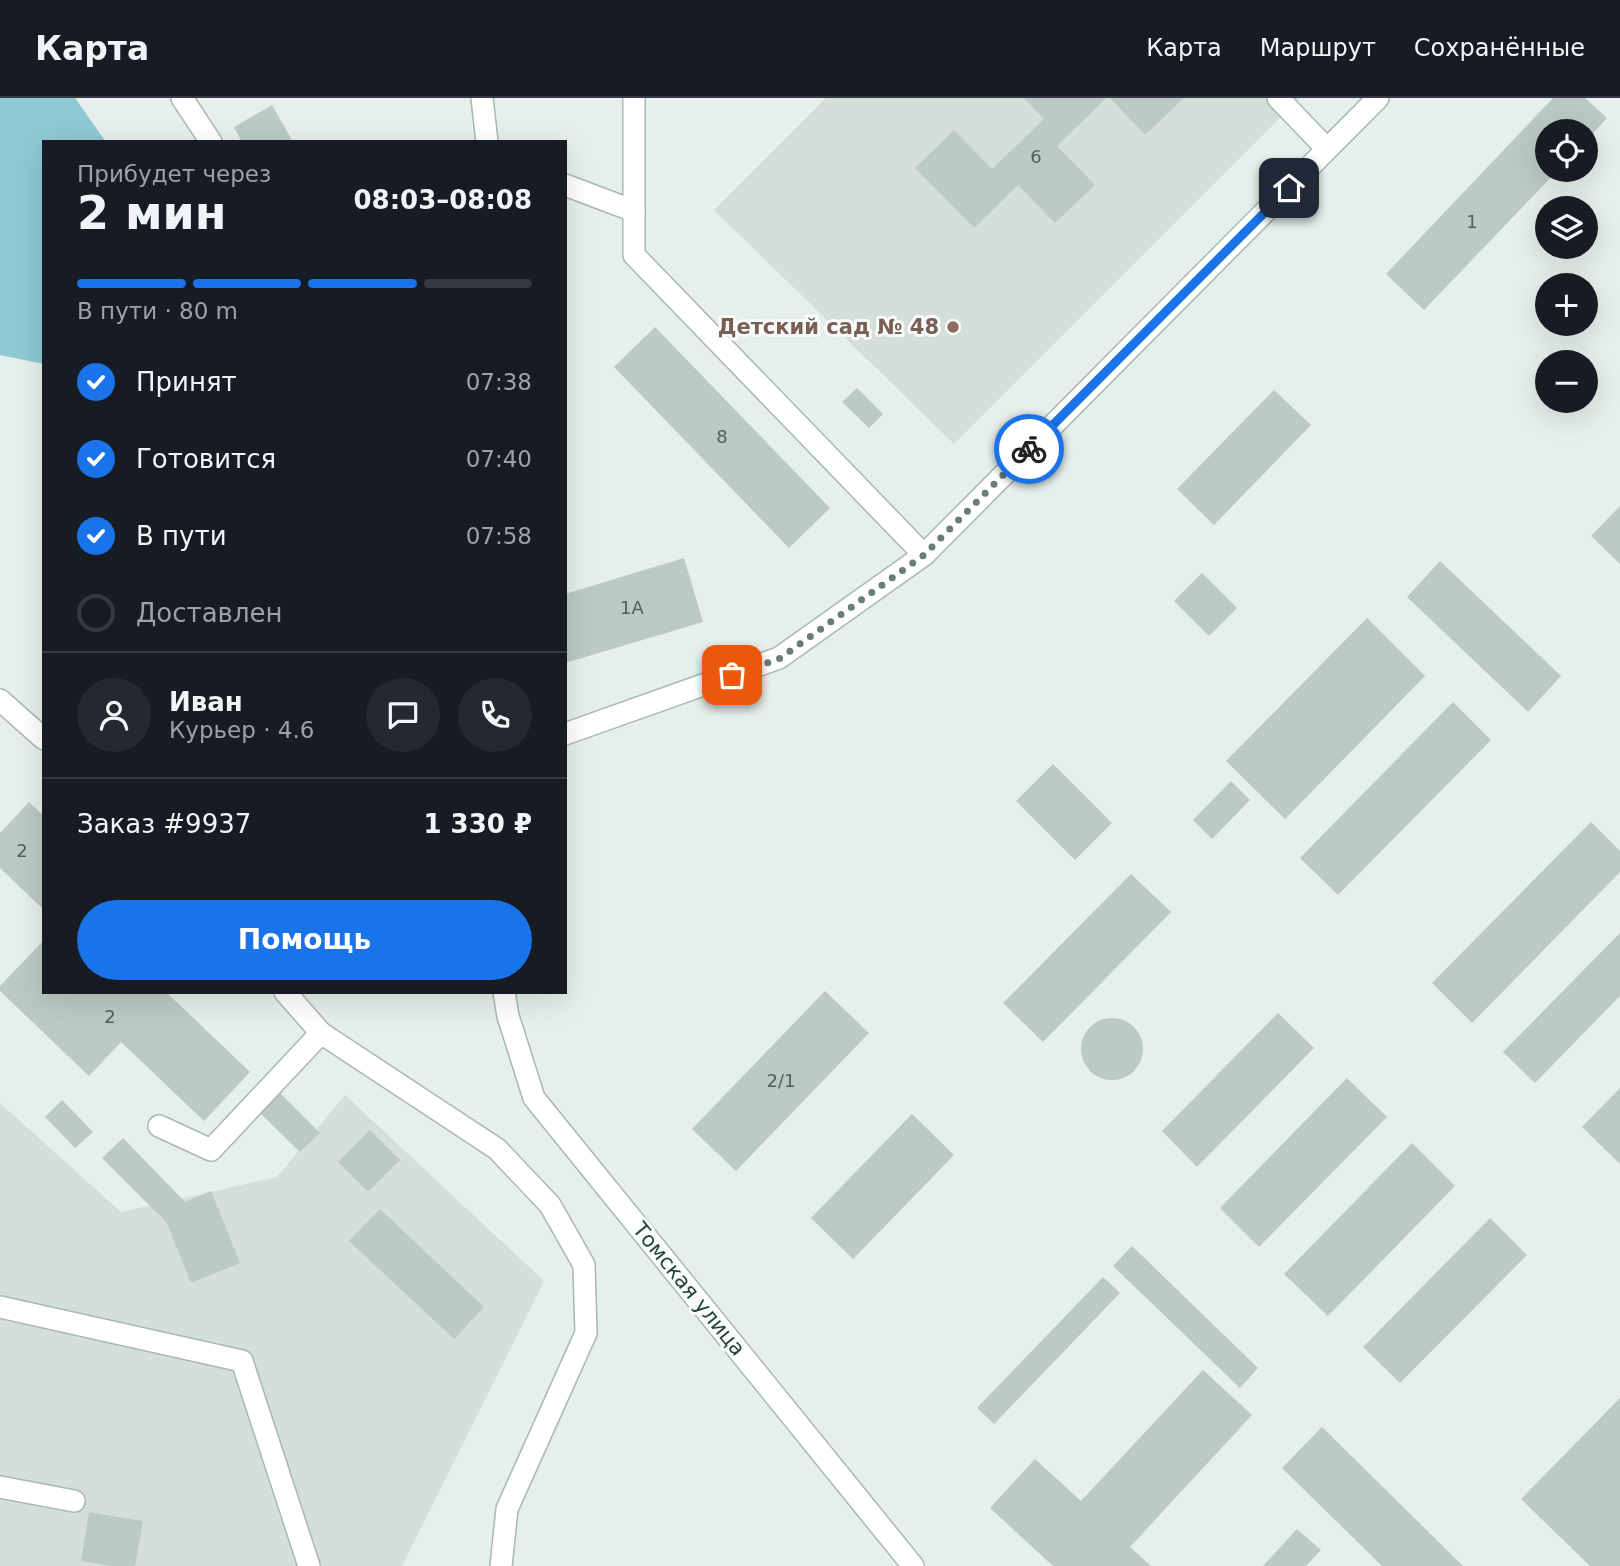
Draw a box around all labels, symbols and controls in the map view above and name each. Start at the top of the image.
text: Карта [35,29,149,68]
text: Карта [1146,34,1222,62]
text: Маршрут [1260,34,1376,62]
text: Сохранённые [1414,34,1585,62]
map controls [1535,119,1598,413]
button: locate [1535,119,1598,182]
house number: 6 [1030,146,1042,167]
pin [1259,158,1319,218]
text: Прибудет через [77,161,271,187]
icon: home [1270,169,1308,207]
text: 08:03–08:08 [353,185,532,215]
text: 2 мин [77,186,227,240]
button: layers [1535,196,1598,259]
house number: 1 [1466,211,1478,232]
button: + [1535,273,1598,336]
text: В пути · 80 m [77,298,238,324]
place label: Детский сад № 48 [718,315,939,339]
marker: Детский сад № 48 [945,319,961,335]
button: − [1535,350,1598,413]
icon: check [77,363,115,401]
text: Принят [136,367,237,397]
text: 07:38 [466,369,532,395]
courier [994,414,1064,484]
house number: 8 [716,426,728,447]
icon: bike [1010,430,1048,468]
icon: check [77,440,115,478]
text: Готовится [136,444,276,474]
text: 07:40 [466,446,532,472]
icon: check [77,517,115,555]
text: В пути [136,521,227,551]
text: 07:58 [466,523,532,549]
house number: 1А [620,597,645,618]
text: Доставлен [136,598,283,628]
pin [702,645,762,705]
icon: bag [713,656,751,694]
button: person [77,678,151,752]
button: chat [366,678,440,752]
button: phone [458,678,532,752]
text: Иван [169,687,243,717]
text: Курьер · 4.6 [169,717,314,743]
text: Заказ #9937 [77,809,251,839]
text: 1 330 ₽ [423,809,532,839]
house number: 2 [16,840,28,861]
button: Помощь [77,900,532,980]
house number: 2 [104,1006,116,1027]
house number: 2/1 [767,1070,795,1091]
street label: Томская улица [627,1217,750,1361]

